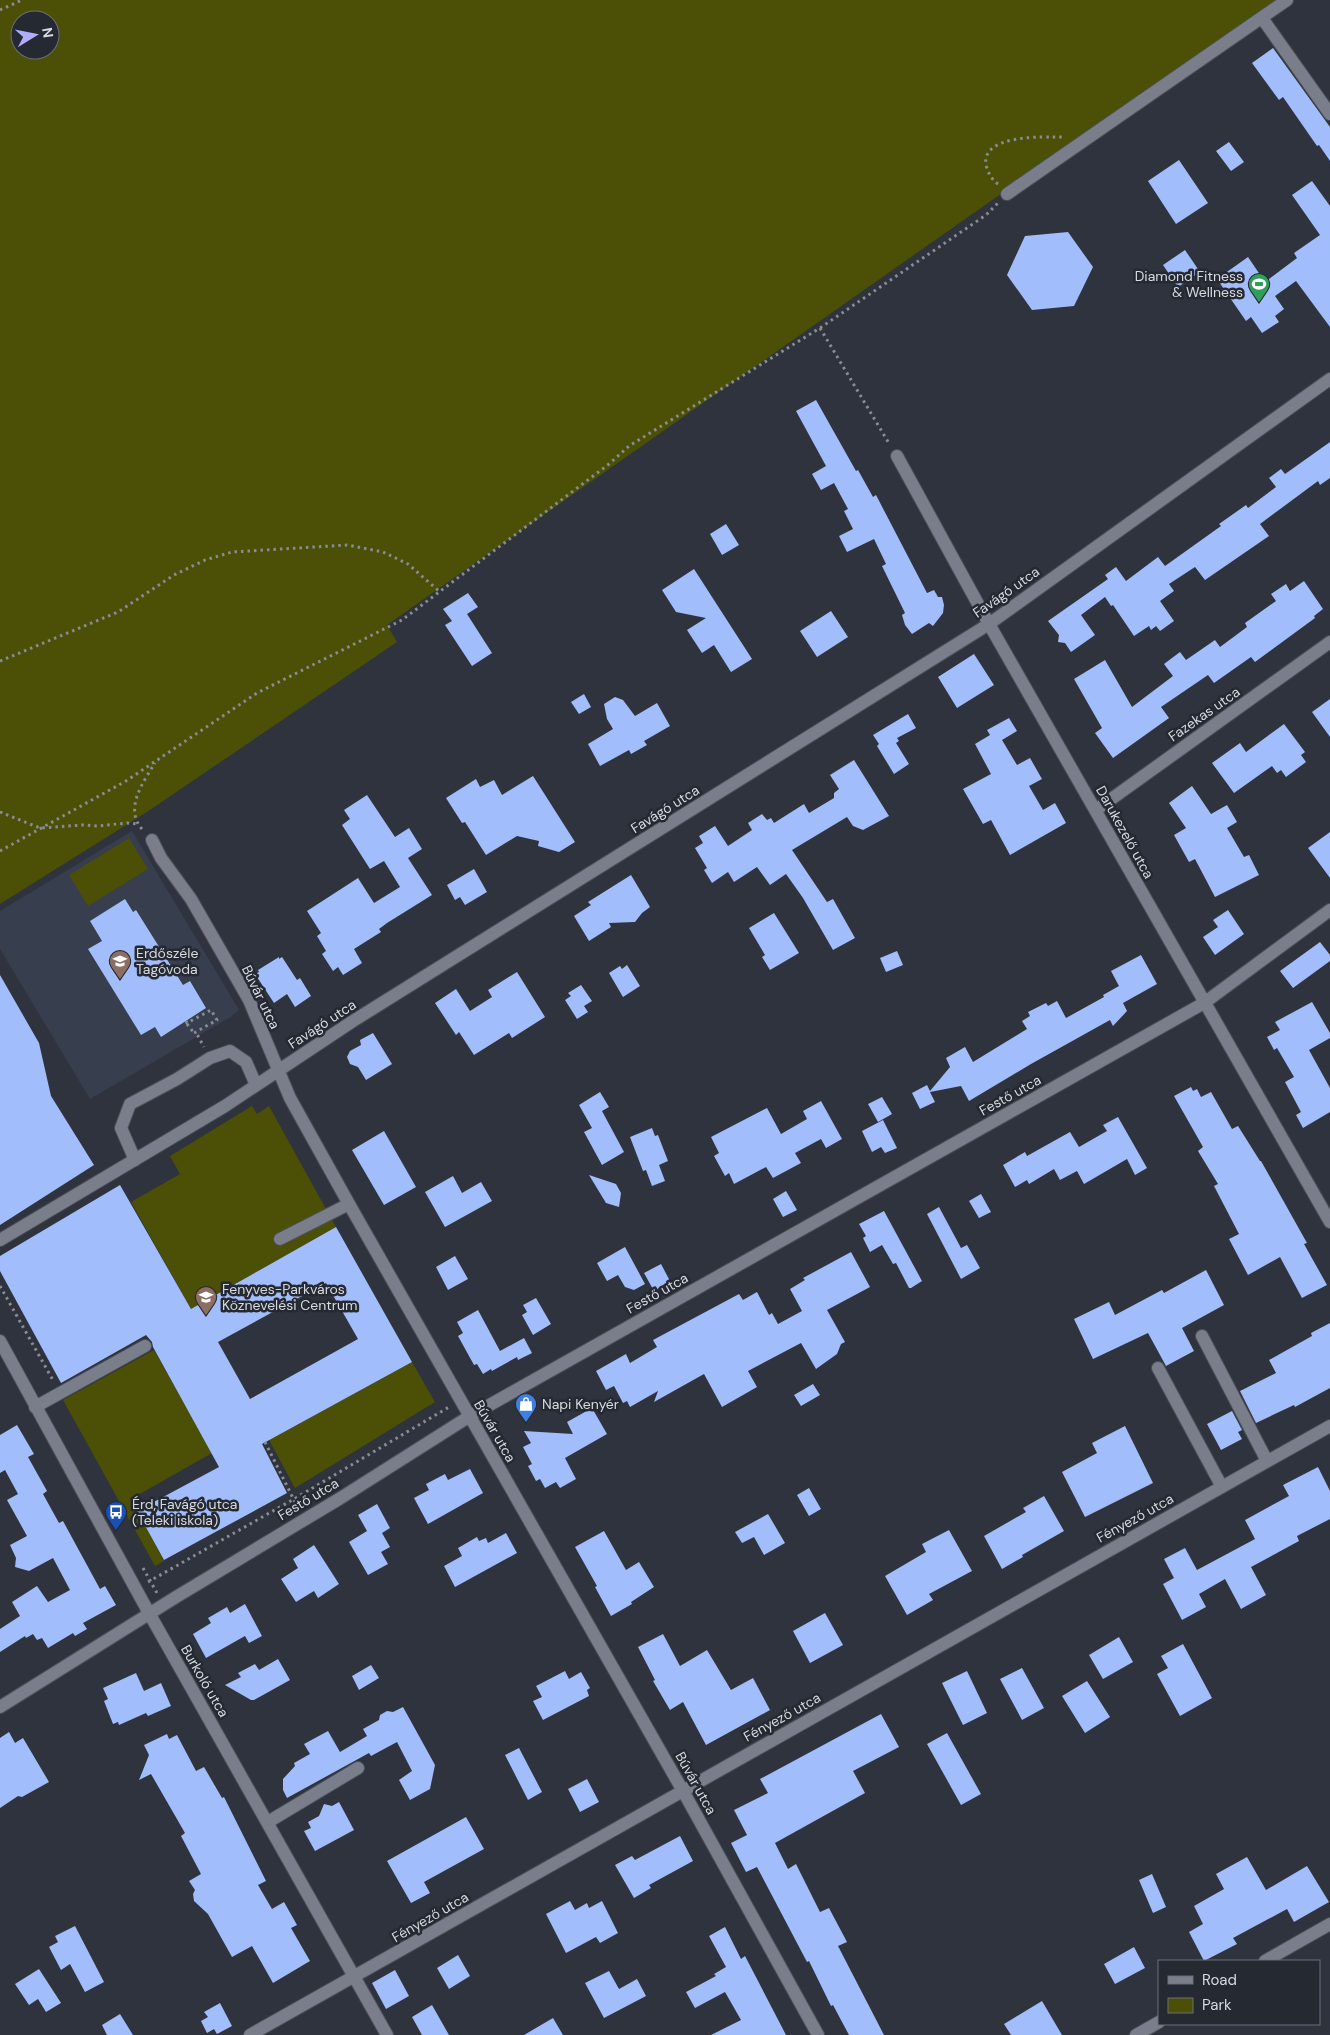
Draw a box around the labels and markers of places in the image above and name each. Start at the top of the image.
place label: Diamond Fitness & Wellness [1135,267,1243,301]
sports icon: Diamond Fitness & Wellness [1247,272,1271,303]
place label: Erdőszéle Tagóvoda [136,944,198,978]
school or university icon: Erdőszéle Tagóvoda [108,949,132,980]
place label: Fenyves-Parkváros Köznevelési Centrum [222,1280,358,1314]
school or university icon: Fenyves-Parkváros Köznevelési Centrum [194,1285,218,1316]
shop icon: Napi Kenyér [514,1392,538,1423]
place label: Napi Kenyér [542,1395,619,1413]
place label: Érd, Favágó utca (Teleki iskola) [132,1495,237,1529]
bus stop icon: Érd, Favágó utca (Teleki iskola) [104,1500,128,1531]

